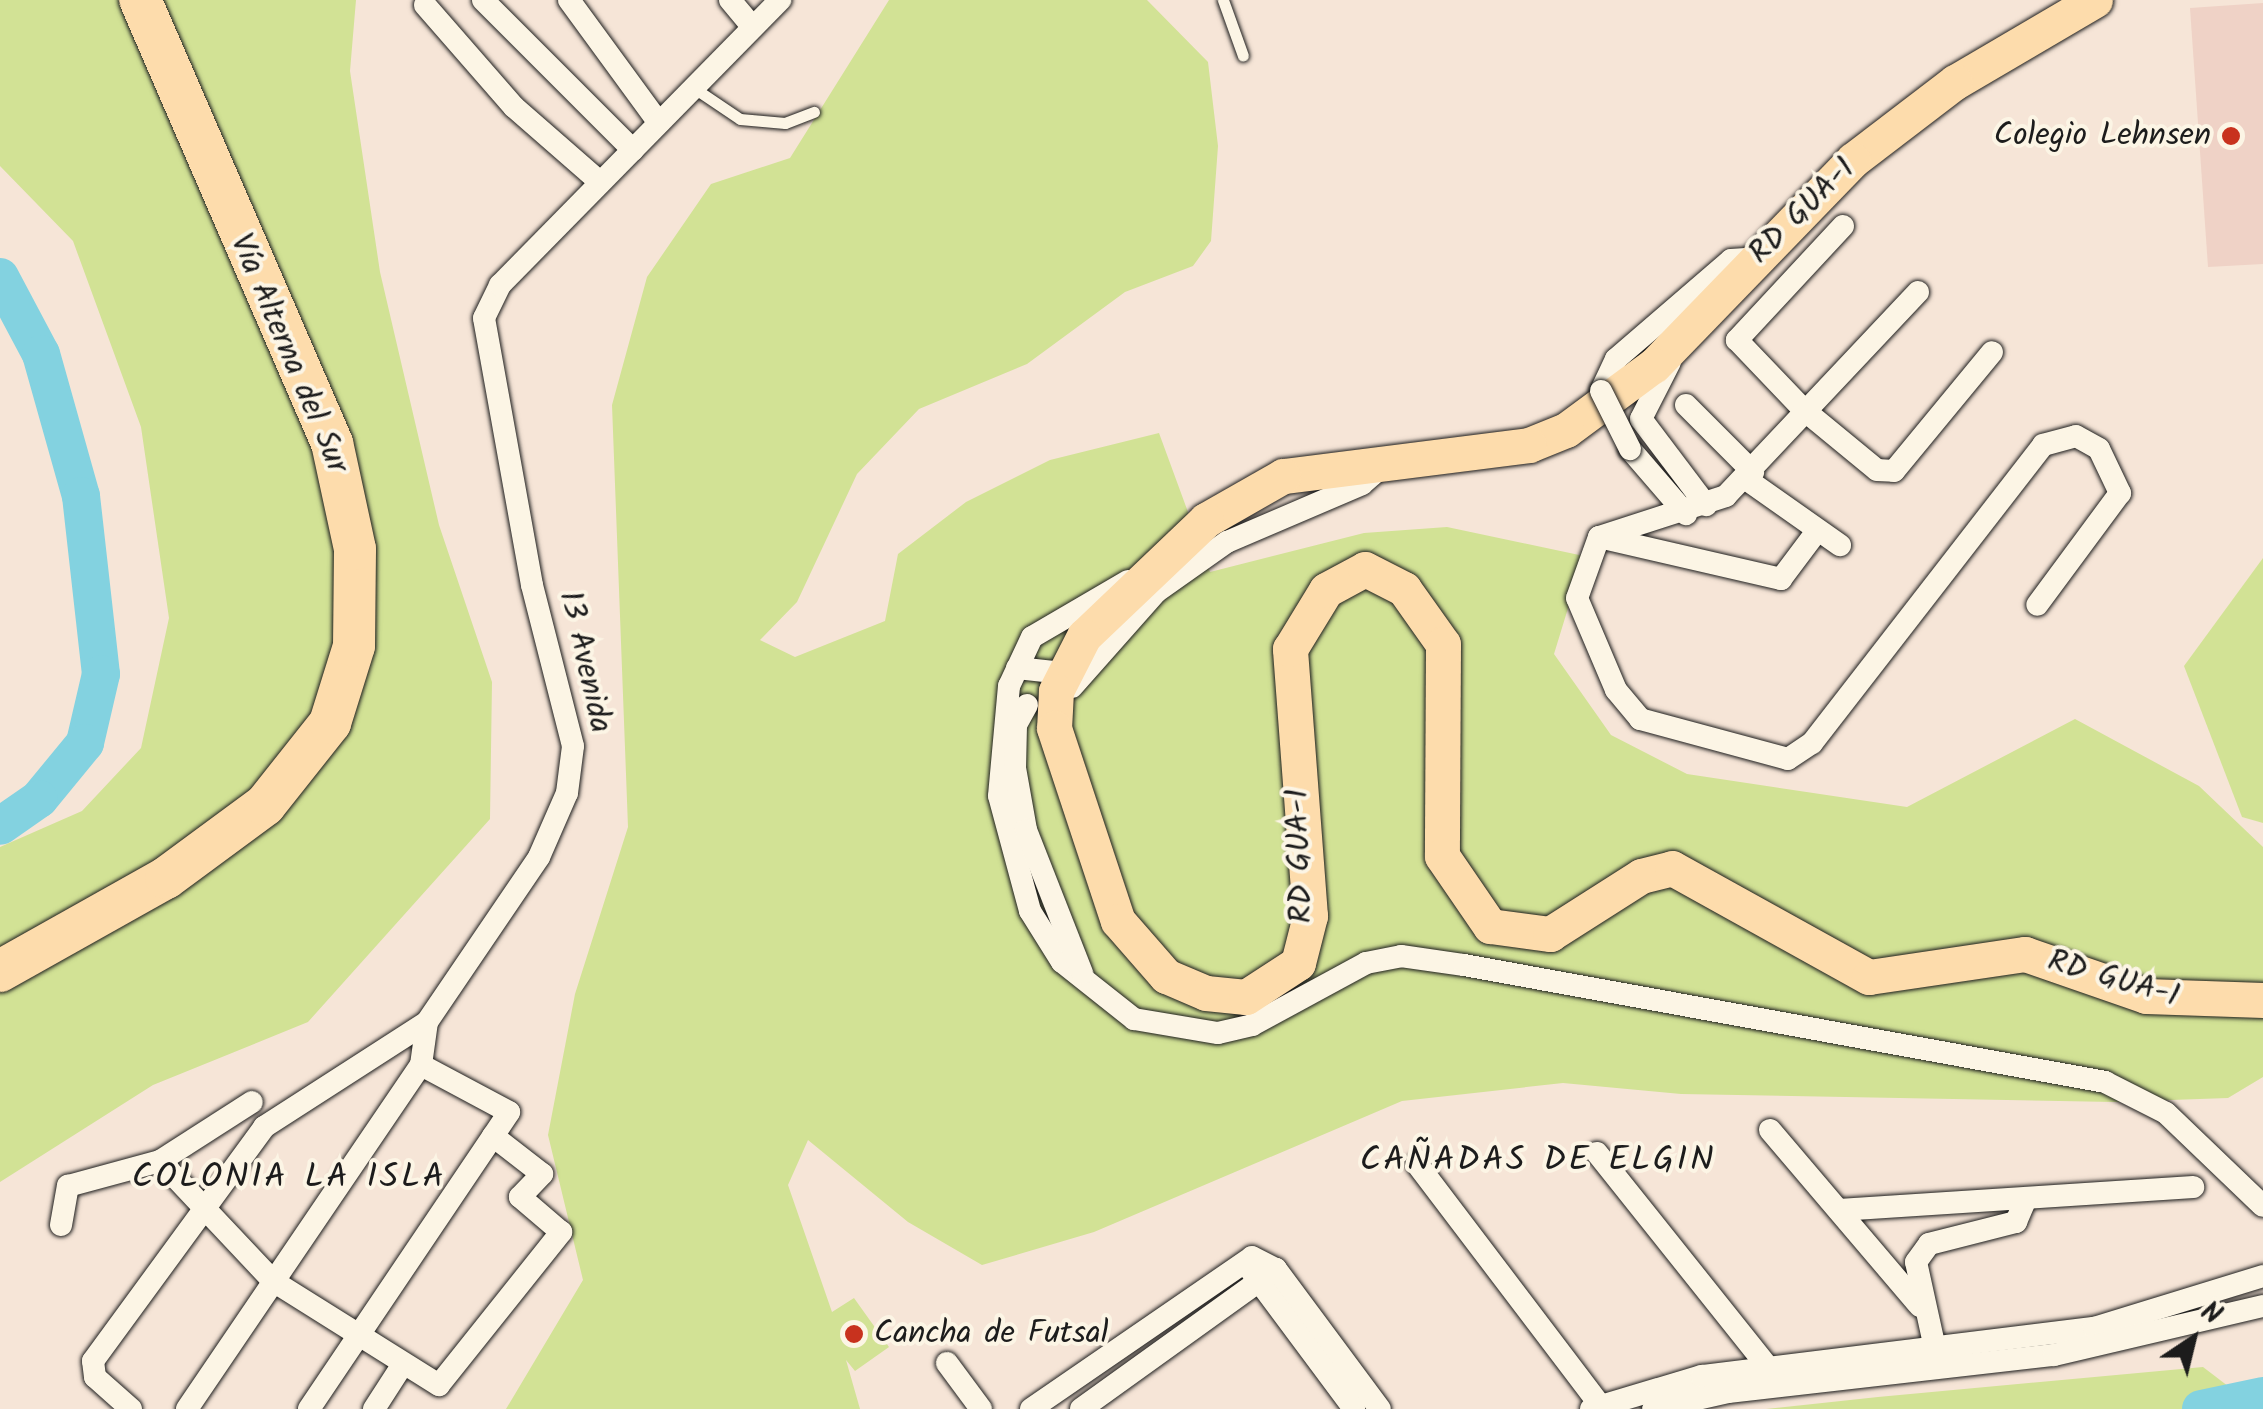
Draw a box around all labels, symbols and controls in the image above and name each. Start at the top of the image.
place label: Colegio Lehnsen [1994,117,2211,155]
marker: Colegio Lehnsen [2220,125,2242,147]
street label: RD GUA-1 [1742,151,1864,273]
street label: Vía Alterna del Sur [220,229,356,479]
street label: 13 Avenida [549,587,619,737]
street label: RD GUA-1 [1279,788,1323,924]
street label: RD GUA-1 [2043,943,2183,1017]
district label: CAÑADAS DE ELGIN [1360,1140,1716,1182]
district label: COLONIA LA ISLA [132,1157,446,1199]
north arrow [2143,1289,2243,1389]
text: N [2190,1291,2231,1338]
place label: Cancha de Futsal [874,1315,1109,1353]
marker: Cancha de Futsal [843,1323,865,1345]

